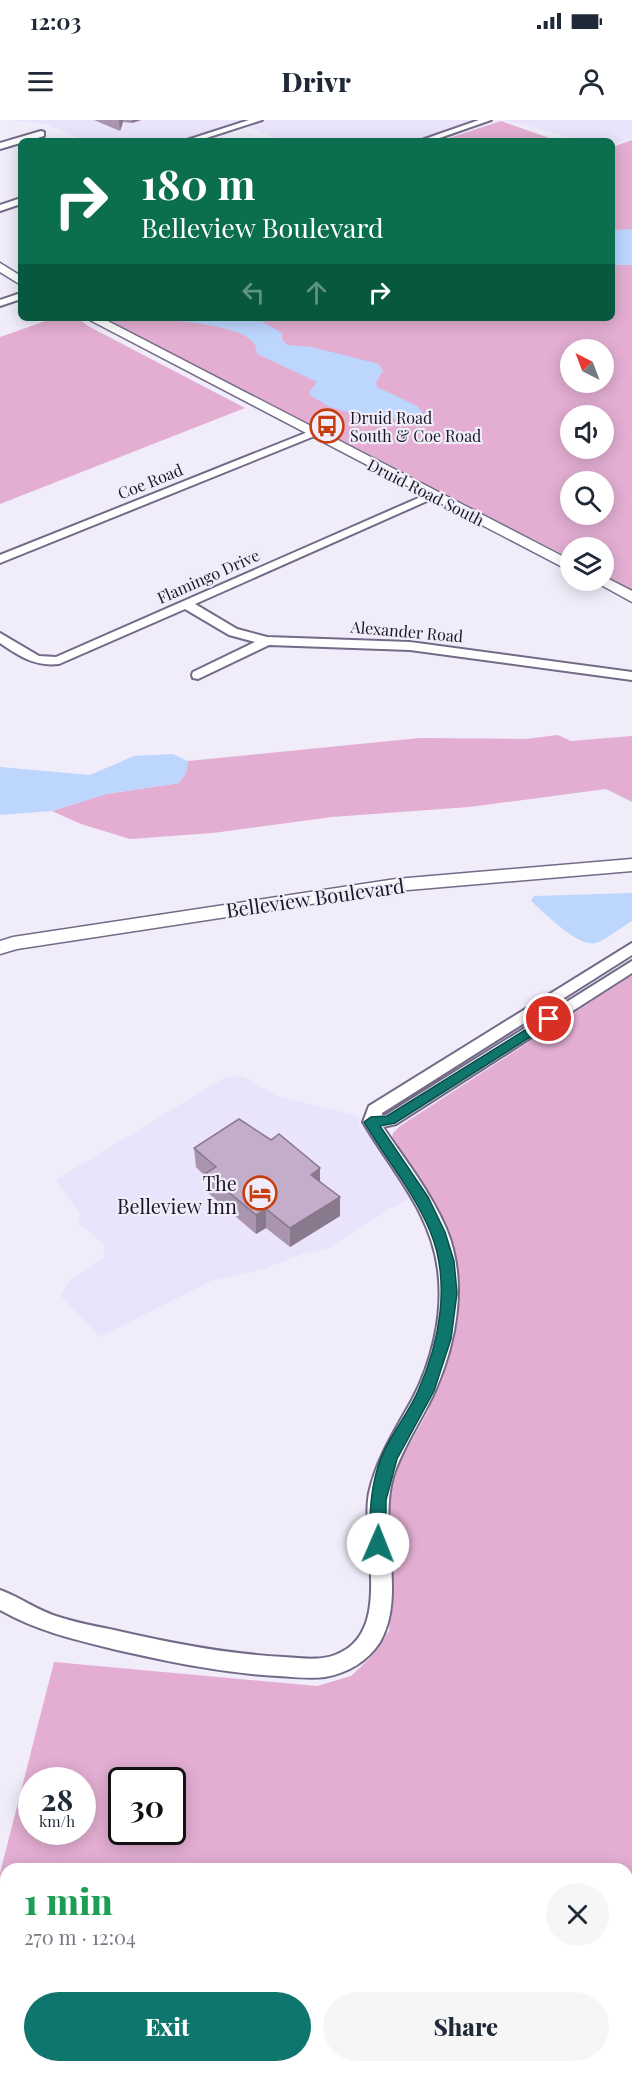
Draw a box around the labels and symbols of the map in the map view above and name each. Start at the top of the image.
north arrow [560,339,614,393]
place label: Druid Road South & Coe Road [350,407,481,446]
bus stop icon: Druid Road South & Coe Road [309,408,345,444]
street label: Druid Road South [364,454,488,531]
street label: Coe Road [114,458,186,504]
street label: Flamingo Drive [153,544,263,608]
street label: Alexander Road [349,616,464,646]
street label: Belleview Boulevard [224,871,406,923]
pin [523,993,574,1044]
place label: The Belleview Inn [117,1169,237,1219]
hotel icon: The Belleview Inn [242,1175,278,1211]
position arrow [346,1512,410,1576]
speed limit sign: 30 [108,1767,186,1845]

